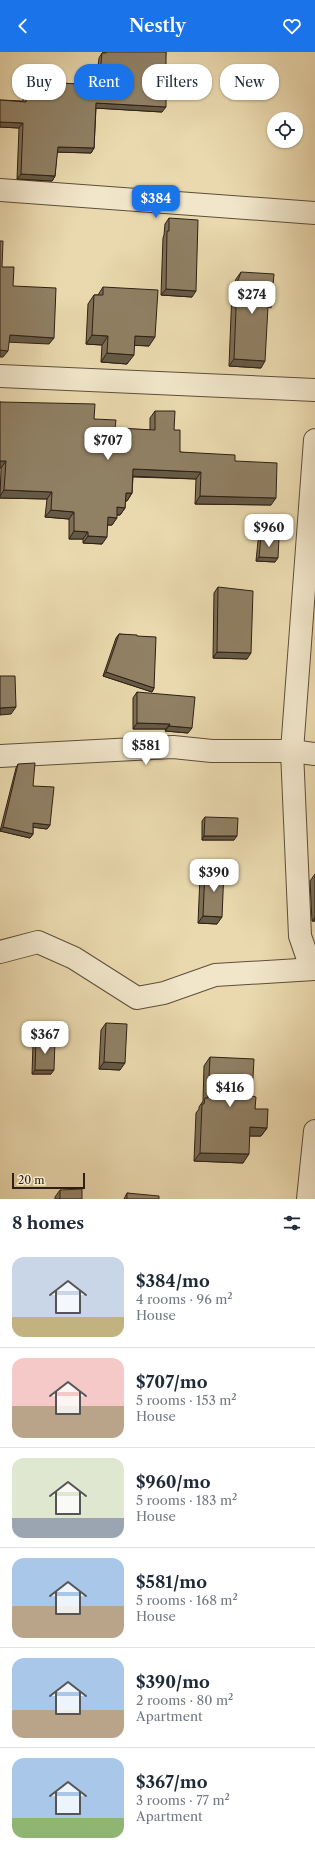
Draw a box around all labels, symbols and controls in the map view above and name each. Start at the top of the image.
icon: back [12,15,34,37]
text: Nestly [129,15,186,37]
icon: heart [281,15,303,37]
chip: Buy [12,64,66,100]
chip: Rent [74,64,134,100]
chip: Filters [142,64,212,100]
chip: New [220,64,279,100]
map controls [267,112,303,148]
button: locate [267,112,303,148]
pin: $384 [132,185,180,219]
text: $384 [141,190,171,206]
pin: $274 [228,281,276,315]
text: $274 [238,286,267,302]
pin: $707 [84,427,132,461]
text: $707 [93,432,123,448]
pin: $960 [245,514,293,548]
text: $960 [253,519,285,535]
pin: $581 [122,732,170,766]
text: $581 [132,737,160,753]
pin: $390 [190,859,238,893]
text: $390 [199,864,229,880]
pin: $367 [21,1021,69,1055]
text: $367 [30,1026,60,1042]
pin: $416 [206,1074,254,1108]
text: $416 [216,1079,244,1095]
scale bar [12,1171,85,1190]
text: 20 m [18,1173,44,1187]
icon: filters [281,1212,303,1234]
text: 8 homes [12,1213,84,1233]
text: $384/mo [136,1271,210,1291]
icon: home [44,1273,92,1321]
text: 4 rooms · 96 m² [136,1291,233,1307]
text: House [136,1307,176,1323]
text: $707/mo [136,1372,208,1392]
icon: home [44,1374,92,1422]
text: 5 rooms · 153 m² [136,1392,237,1408]
text: House [136,1408,176,1424]
text: $960/mo [136,1472,210,1492]
icon: home [44,1474,92,1522]
text: 5 rooms · 183 m² [136,1492,237,1508]
text: House [136,1508,176,1524]
text: $581/mo [136,1572,207,1592]
icon: home [44,1574,92,1622]
text: 5 rooms · 168 m² [136,1592,238,1608]
text: House [136,1608,176,1624]
text: $390/mo [136,1672,210,1692]
icon: home [44,1674,92,1722]
text: 2 rooms · 80 m² [136,1692,233,1708]
text: Apartment [136,1708,203,1724]
text: $367/mo [136,1772,208,1792]
icon: home [44,1774,92,1822]
text: 3 rooms · 77 m² [136,1792,230,1808]
text: Apartment [136,1808,203,1824]

